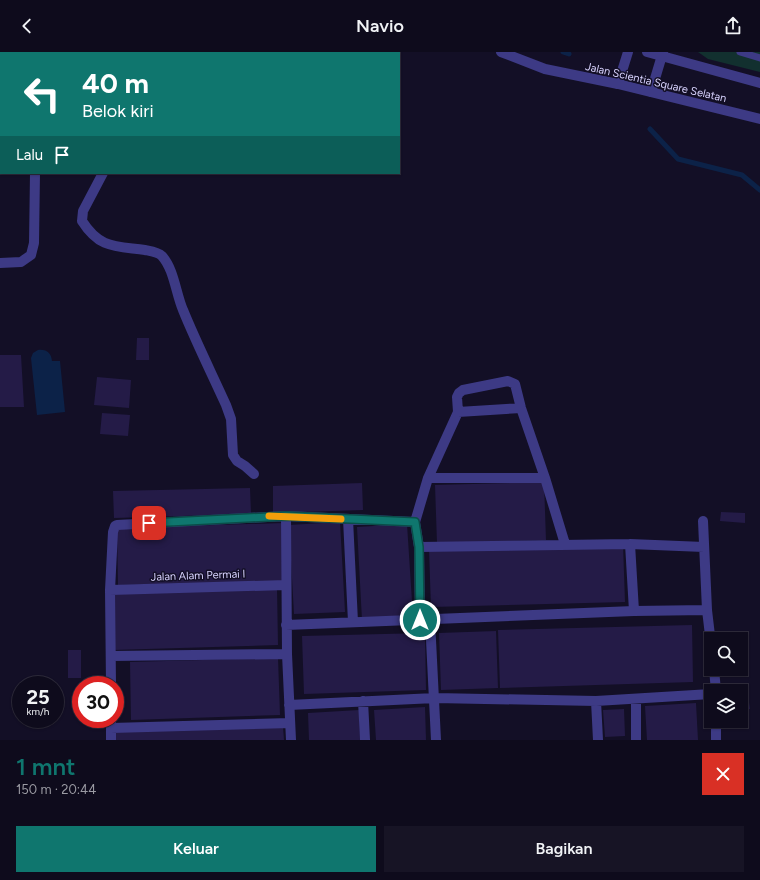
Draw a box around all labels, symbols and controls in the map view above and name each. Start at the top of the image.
icon: back [16,15,38,37]
text: Navio [356,15,404,37]
icon: share [722,15,744,37]
street label: Jalan Scientia Square Selatan [584,60,728,105]
text: 40 m [82,66,149,100]
icon: left [16,68,68,120]
text: Belok kiri [82,100,154,122]
icon: arrive [51,144,73,166]
text: Lalu [16,146,43,164]
pin [132,506,166,540]
icon: arrive [138,512,160,534]
street label: Jalan Alam Permai I [150,567,246,584]
position arrow [399,599,441,641]
map controls [704,632,748,728]
button: search [704,632,748,676]
speed limit sign: 30 [72,676,124,728]
button: layers [704,684,748,728]
text: 25 [26,685,50,709]
text: km/h [27,705,49,718]
text: 1 mnt [16,752,76,781]
button: close [702,753,744,795]
text: 150 m · 20:44 [16,782,96,797]
button: Keluar [16,826,376,872]
button: Bagikan [384,826,744,872]

